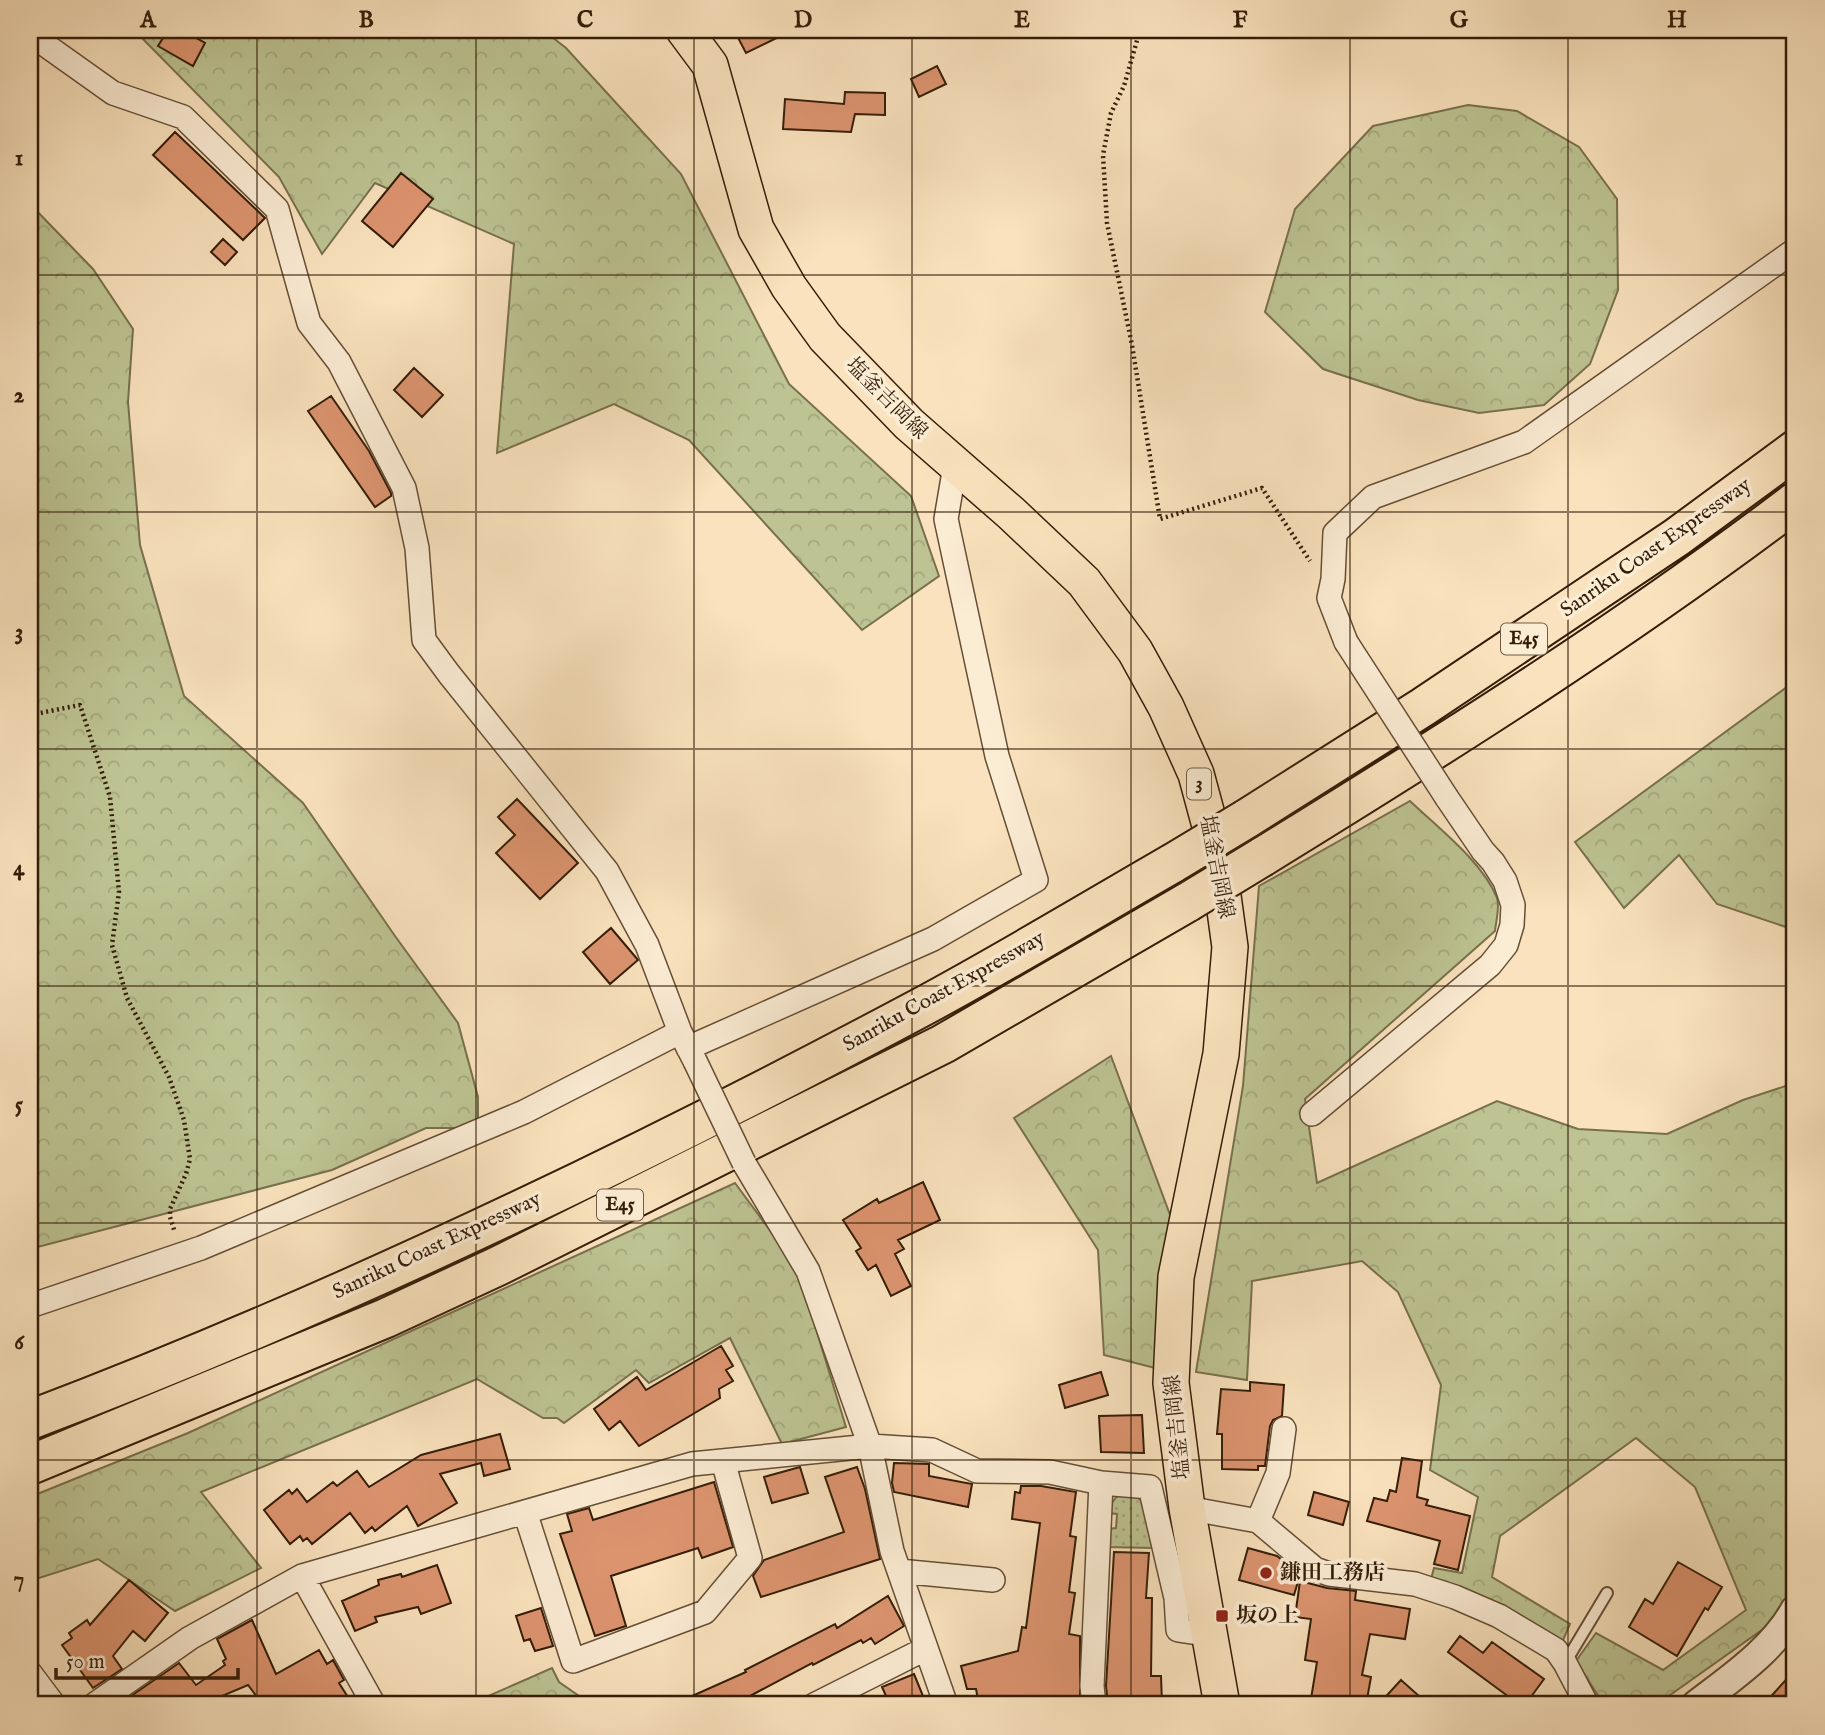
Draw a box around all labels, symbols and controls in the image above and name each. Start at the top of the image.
text: A [139,6,157,35]
text: B [358,6,374,35]
text: C [577,6,594,35]
text: D [794,6,812,35]
text: E [1014,6,1030,35]
text: F [1233,6,1248,35]
text: G [1450,6,1469,35]
text: H [1667,6,1687,35]
text: 1 [15,144,23,173]
street label: 塩釜吉岡線 [839,352,933,446]
text: 2 [14,381,25,410]
street label: Sanriku Coast Expressway [1555,472,1757,624]
text: 3 [15,618,23,647]
road number: E45 [1501,624,1547,654]
road number: 3 [1187,768,1211,800]
street label: 塩釜吉岡線 [1193,813,1239,921]
text: 4 [13,854,25,883]
street label: Sanriku Coast Expressway [838,925,1050,1059]
text: 5 [15,1091,24,1120]
street label: Sanriku Coast Expressway [328,1186,546,1306]
road number: E45 [597,1190,643,1220]
text: 6 [14,1328,25,1357]
street label: 塩釜吉岡線 [1159,1373,1197,1481]
place label: 鎌田工務店 [1280,1560,1385,1587]
text: 7 [14,1565,24,1594]
marker: 鎌田工務店 [1258,1565,1274,1581]
place label: 坂の上 [1236,1603,1299,1630]
marker: 坂の上 [1214,1608,1230,1624]
scale bar [56,1637,238,1681]
text: 50 m [66,1649,105,1676]

